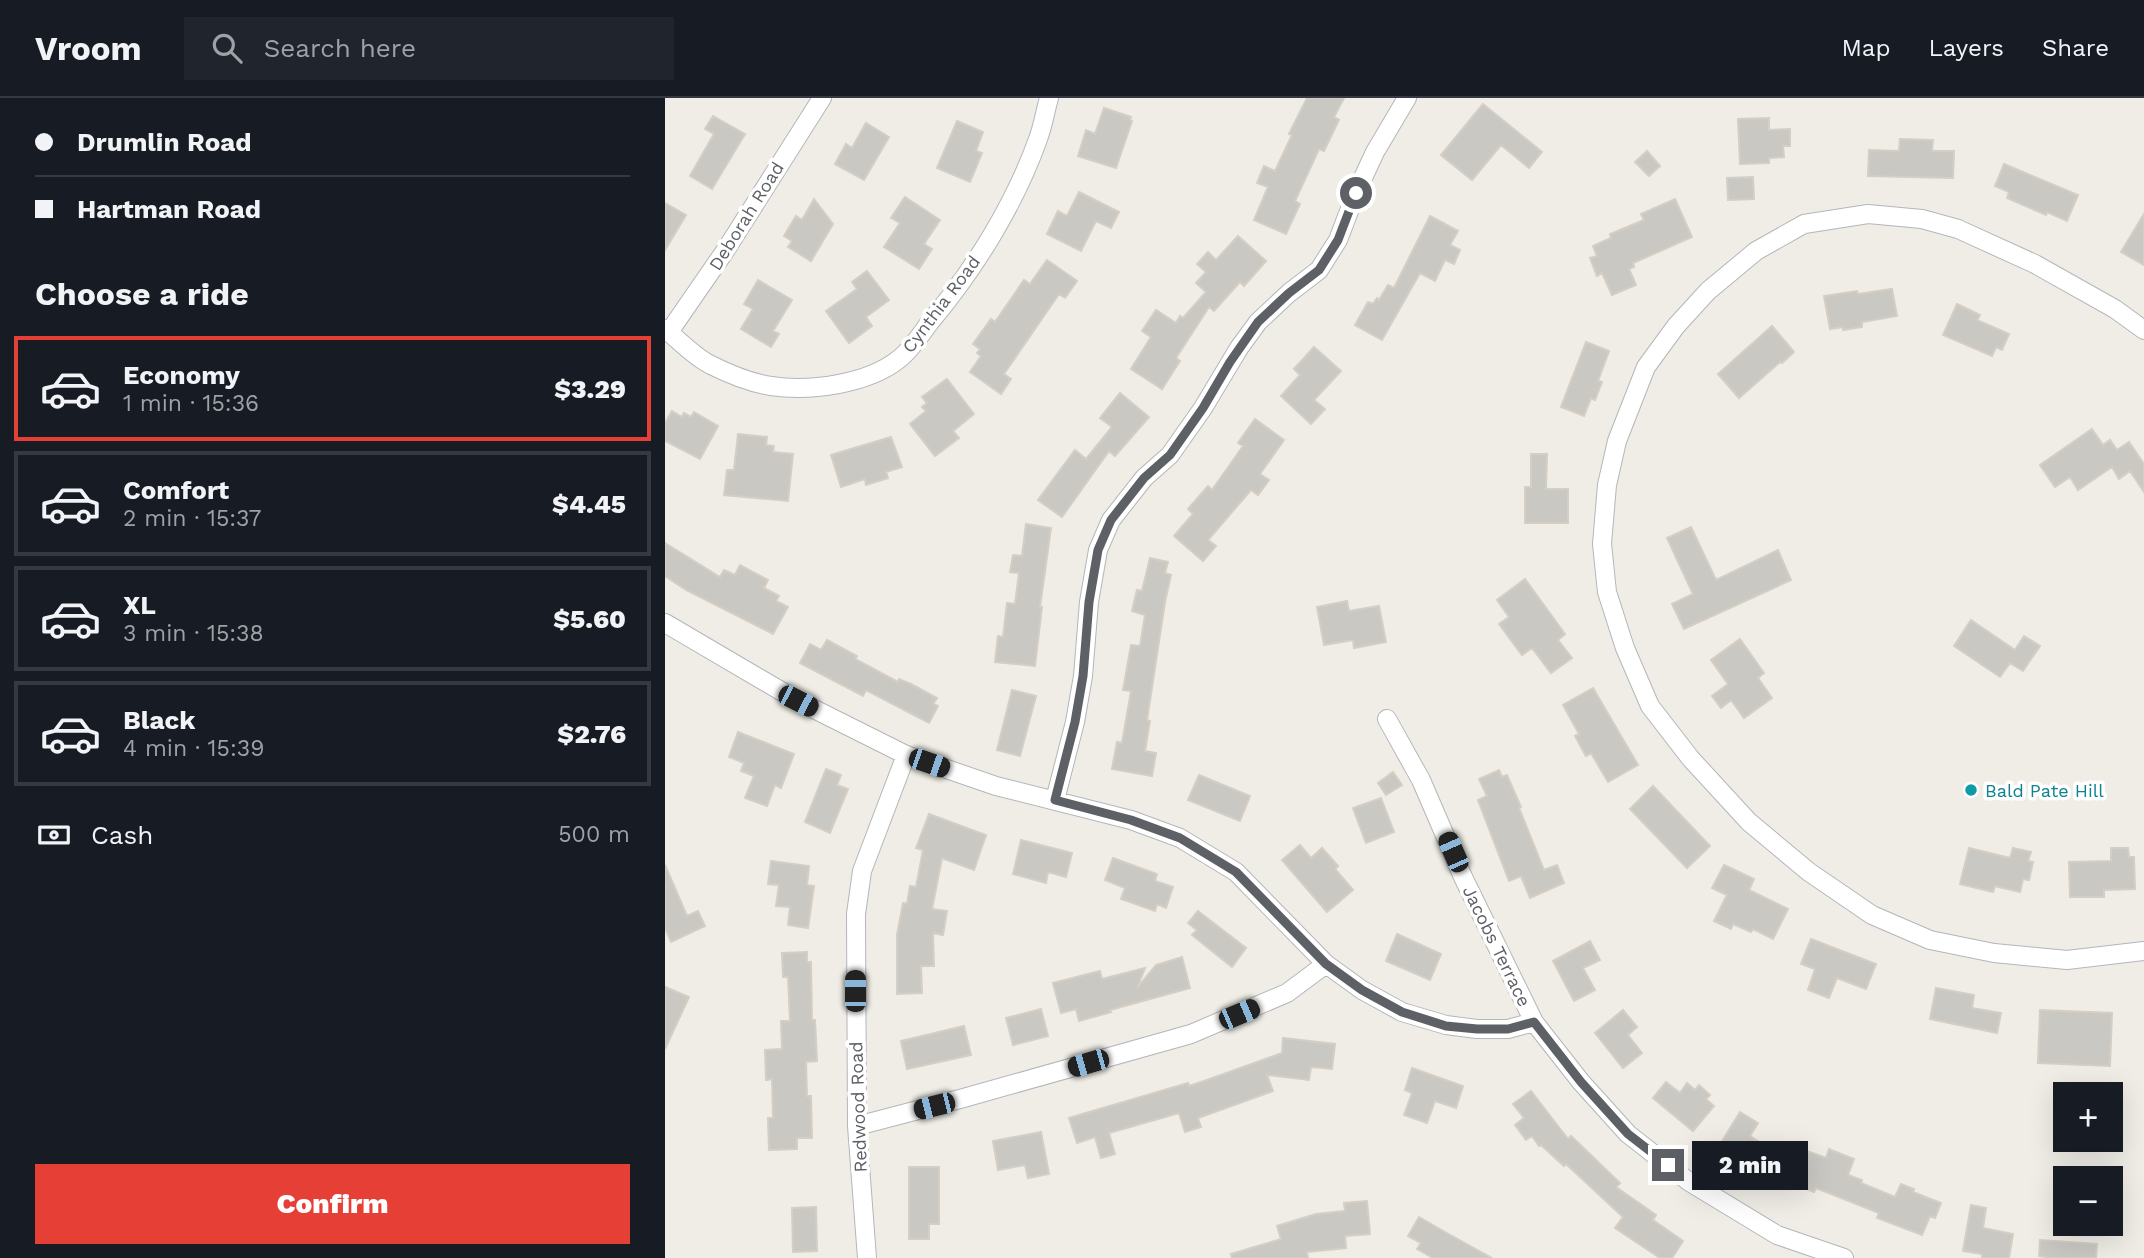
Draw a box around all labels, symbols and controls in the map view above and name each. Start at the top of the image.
search box [184,17,674,80]
text: Vroom [35,29,142,68]
icon: search [208,29,246,67]
text: Search here [264,33,416,63]
text: Map [1842,34,1890,62]
text: Layers [1928,34,2004,62]
text: Share [2042,34,2109,62]
text: Drumlin Road [77,127,251,157]
street label: Deborah Road [704,158,788,274]
route start [1340,177,1372,209]
text: Hartman Road [77,194,261,224]
street label: Cynthia Road [898,251,984,357]
text: Choose a ride [35,275,249,313]
icon: car [39,357,102,420]
text: Economy [123,360,240,390]
text: $3.29 [554,374,626,404]
text: 1 min · 15:36 [123,390,259,417]
icon: car [39,472,102,535]
text: Comfort [123,475,229,505]
text: $4.45 [552,489,626,519]
text: 2 min · 15:37 [123,505,262,532]
icon: car [39,587,102,650]
text: XL [123,590,156,620]
text: $5.60 [553,604,626,634]
text: 3 min · 15:38 [123,620,264,647]
car [775,682,822,720]
icon: car [39,702,102,765]
text: Black [123,705,195,735]
text: $2.76 [557,719,626,749]
text: 4 min · 15:39 [123,735,264,762]
car [906,746,953,780]
place label: Bald Pate Hill [1985,780,2104,801]
marker: Bald Pate Hill [1963,782,1979,798]
icon: cash [35,816,73,854]
text: Cash [91,820,153,850]
text: 500 m [558,821,630,848]
car [1435,829,1472,875]
street label: Jacobs Terrace [1459,882,1535,1010]
car [845,970,866,1012]
car [1216,996,1263,1032]
street label: Redwood Road [845,1041,871,1173]
car [1065,1047,1112,1079]
map controls [2053,1082,2123,1236]
button: + [2053,1082,2123,1152]
car [912,1091,957,1121]
callout: 2 min [1693,1140,1808,1190]
route end [1652,1149,1684,1181]
text: 2 min [1719,1152,1781,1179]
button: Confirm [35,1164,630,1244]
button: − [2053,1166,2123,1236]

